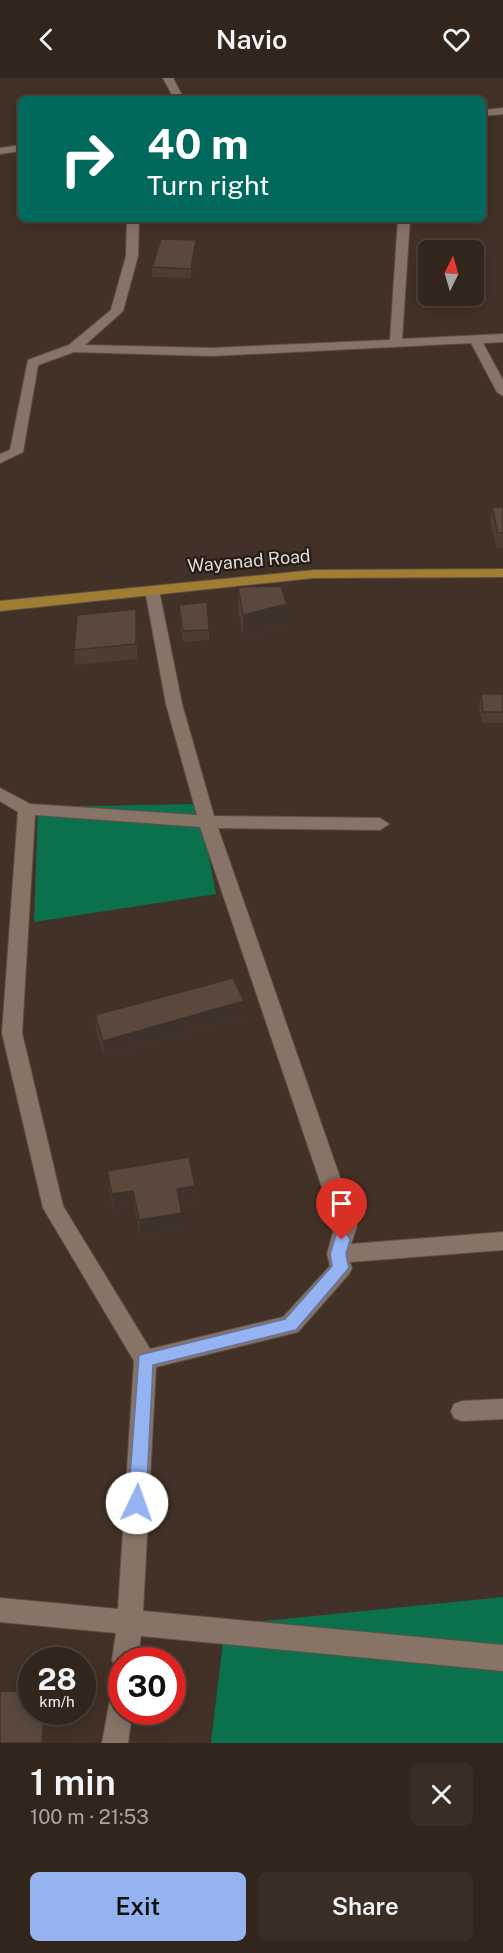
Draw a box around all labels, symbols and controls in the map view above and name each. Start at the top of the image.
icon: back [30,23,63,56]
text: Navio [216,23,287,55]
icon: heart [440,23,473,56]
text: 40 m [147,119,249,168]
icon: right [48,120,126,198]
text: Turn right [147,169,270,201]
north arrow [418,240,484,306]
map controls [418,240,484,306]
street label: Wayanad Road [187,545,311,576]
pin [316,1178,367,1240]
icon: arrive [325,1187,358,1220]
position arrow [105,1471,169,1535]
speed limit sign: 30 [108,1647,186,1725]
text: 28 [37,1661,77,1697]
text: km/h [39,1693,75,1710]
text: 1 min [30,1761,116,1803]
button: close [410,1763,473,1826]
text: 100 m · 21:53 [30,1805,149,1829]
button: Exit [30,1872,246,1941]
button: Share [258,1872,473,1941]

